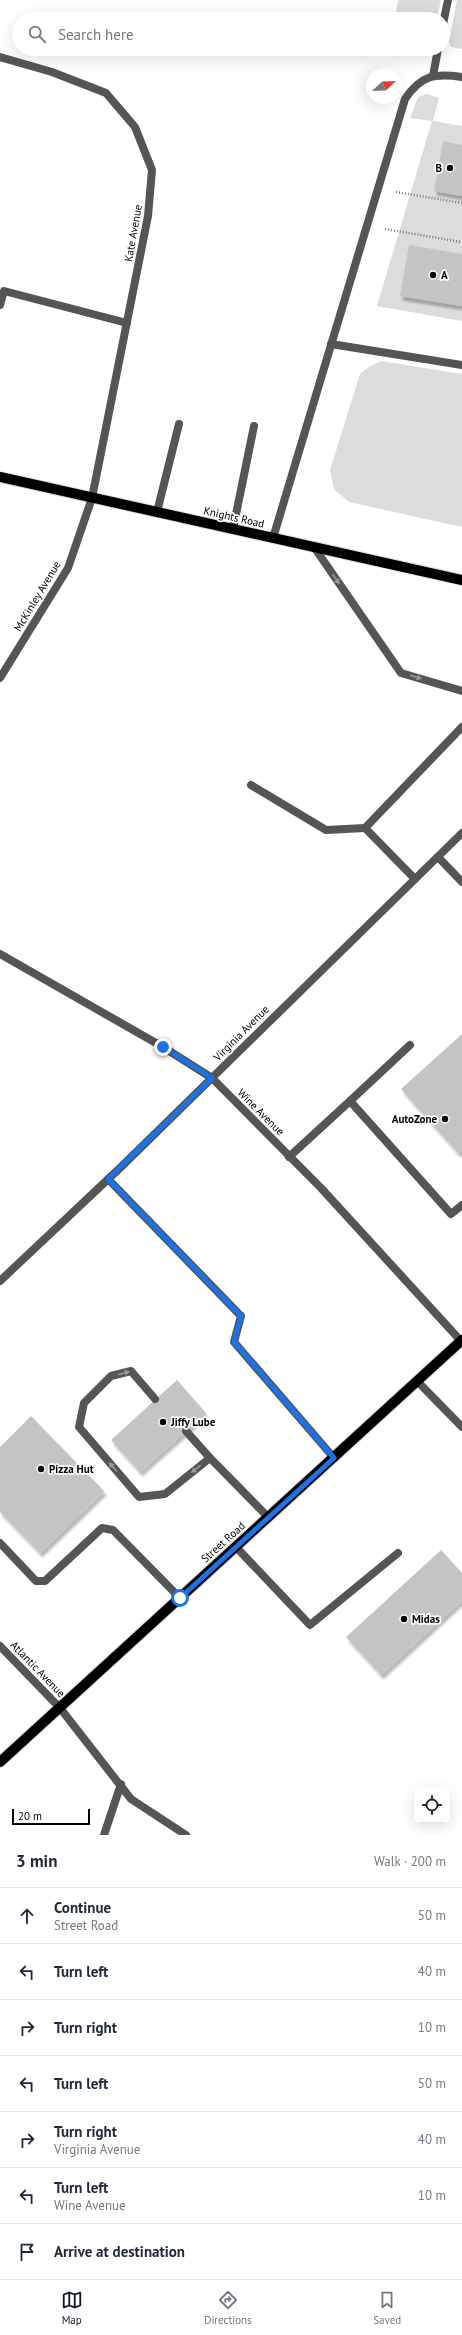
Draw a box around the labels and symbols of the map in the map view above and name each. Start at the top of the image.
north arrow [366,68,402,104]
place label: B [435,161,442,175]
marker: B [445,163,455,173]
street label: Kate Avenue [121,203,145,263]
place label: A [441,268,448,282]
marker: A [428,270,438,280]
street label: Knights Road [202,503,266,531]
street label: McKinley Avenue [11,558,64,634]
one-way arrow [332,574,340,584]
one-way arrow [410,674,422,680]
street label: Virginia Avenue [209,1002,272,1065]
route end [154,1038,172,1056]
street label: Wine Avenue [235,1086,288,1139]
place label: AutoZone [392,1112,437,1126]
marker: AutoZone [440,1114,450,1124]
one-way arrow [118,1369,131,1375]
place label: Jiffy Lube [170,1415,216,1429]
marker: Jiffy Lube [158,1417,168,1427]
place label: Pizza Hut [49,1462,94,1476]
one-way arrow [109,1462,118,1473]
marker: Pizza Hut [36,1464,46,1474]
one-way arrow [191,1464,202,1473]
street label: Street Road [198,1519,248,1565]
route start [171,1589,189,1607]
place label: Midas [412,1612,440,1626]
marker: Midas [399,1614,409,1624]
street label: Atlantic Avenue [8,1638,69,1700]
scale bar [12,1807,90,1826]

